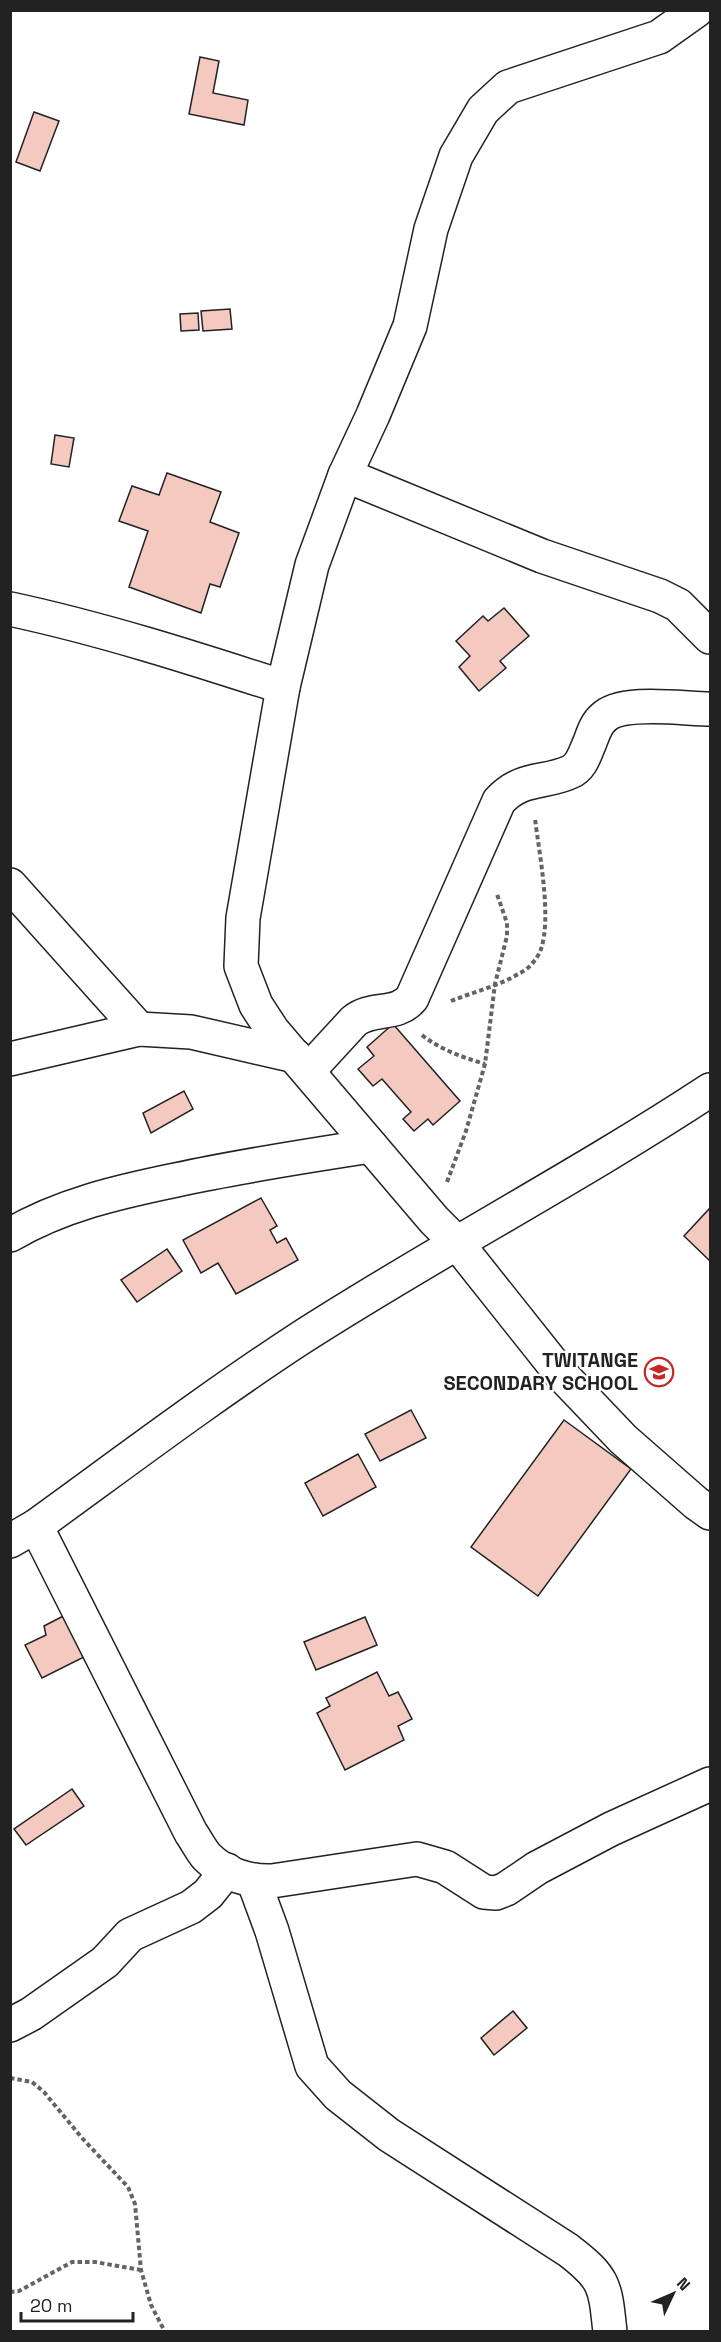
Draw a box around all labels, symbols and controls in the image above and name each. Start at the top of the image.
place label: TWITANGE SECONDARY SCHOOL [443,1347,638,1396]
school or university icon: TWITANGE SECONDARY SCHOOL [643,1356,675,1388]
north arrow [643,2264,703,2324]
text: N [672,2273,695,2295]
scale bar [21,2285,134,2323]
text: 20 m [30,2294,73,2317]

